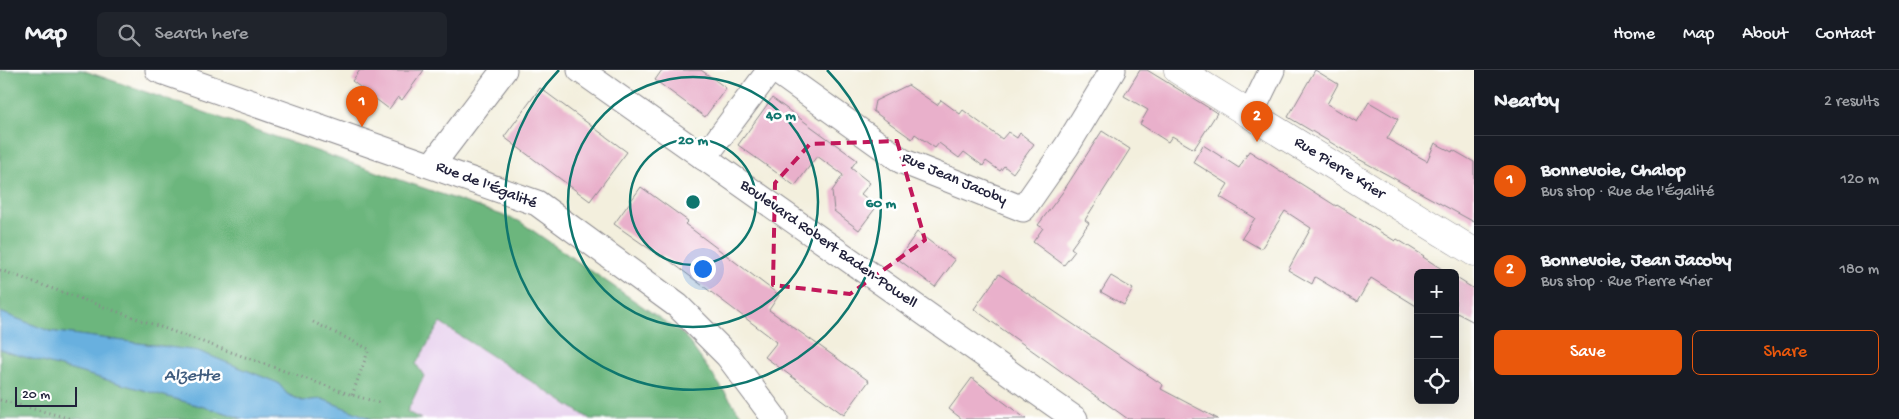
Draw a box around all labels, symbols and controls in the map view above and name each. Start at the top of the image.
search box [97,12,447,57]
text: Map [25,20,67,49]
icon: search [115,21,143,49]
text: Search here [155,23,248,46]
text: Home [1613,24,1655,45]
text: Map [1683,24,1714,45]
text: About [1742,24,1788,45]
text: Contact [1816,24,1874,45]
pin: 1 [346,86,378,127]
text: Nearby [1494,90,1559,115]
text: 2 results [1824,93,1879,112]
pin: 2 [1241,101,1273,142]
text: 40 m [765,107,796,125]
text: 20 m [678,132,708,150]
street label: Rue Pierre Krier [1290,133,1389,205]
street label: Rue Jean Jacoby [899,149,1010,211]
street label: Rue de l'Égalité [433,158,540,214]
text: Bonnevoie, Chalop [1541,160,1686,183]
text: 1 [1507,171,1513,190]
text: 120 m [1840,171,1879,190]
street label: Boulevard Robert Baden-Powell [735,176,920,314]
text: Bus stop · Rue de l'Égalité [1541,183,1714,202]
centre of rings [684,193,702,211]
text: 60 m [866,195,897,213]
text: Bonnevoie, Jean Jacoby [1541,250,1731,273]
your location [690,256,716,282]
text: 2 [1506,261,1514,280]
text: 180 m [1840,261,1879,280]
map controls [1414,269,1459,404]
button: + [1414,269,1459,314]
text: Bus stop · Rue Pierre Krier [1541,273,1711,292]
button: − [1414,314,1459,359]
button: Save [1494,330,1682,375]
button: Share [1692,330,1879,375]
button: locate [1414,359,1459,404]
water label: Alzette [164,366,221,387]
scale bar [15,384,78,407]
text: 20 m [22,387,50,404]

